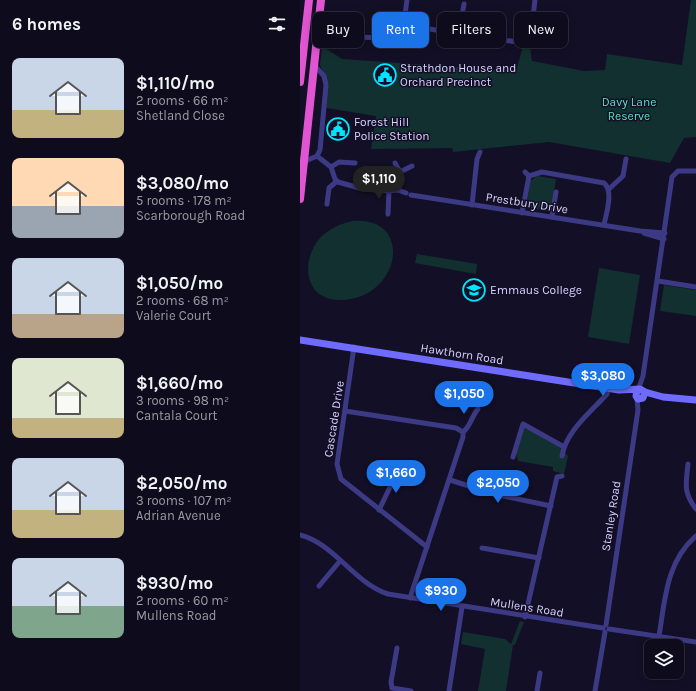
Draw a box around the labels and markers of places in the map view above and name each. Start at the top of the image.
place label: Strathdon House and Orchard Precinct [400,61,516,89]
public building icon: Strathdon House and Orchard Precinct [372,62,398,88]
place label: Forest Hill Police Station [354,115,430,143]
public building icon: Forest Hill Police Station [325,116,351,142]
pin: $1,110 [346,166,412,200]
school or university icon: Emmaus College [461,277,487,303]
place label: Emmaus College [490,283,582,297]
pin: $3,080 [570,363,636,397]
pin: $1,050 [431,381,497,415]
pin: $1,660 [363,460,429,494]
pin: $2,050 [465,470,531,504]
pin: $930 [417,578,465,612]

